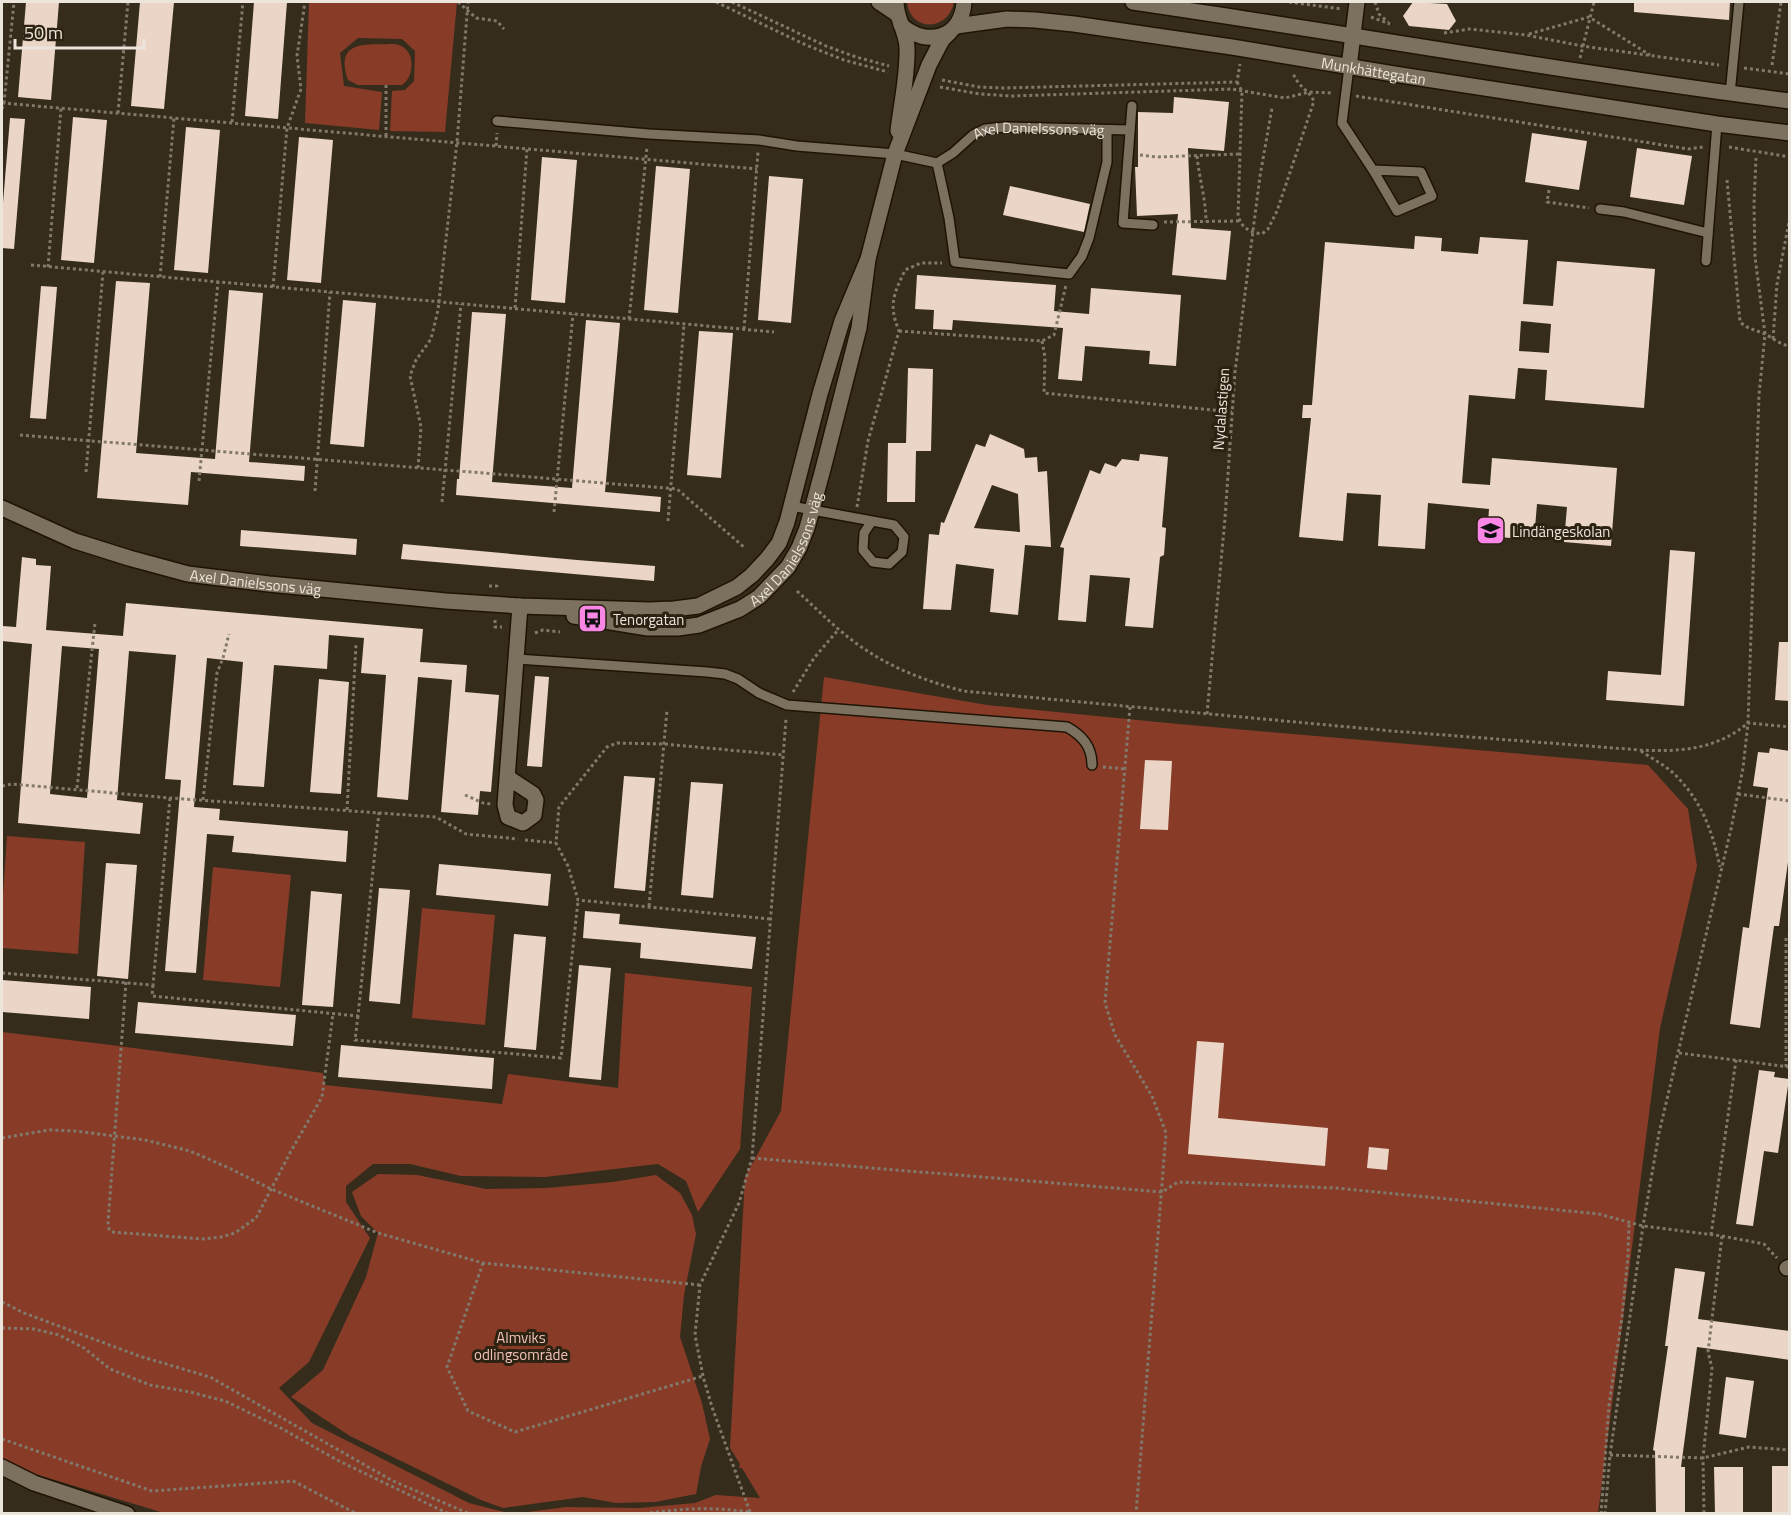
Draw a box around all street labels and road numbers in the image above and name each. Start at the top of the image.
street label: Munkhättegatan [1320,51,1428,90]
street label: Axel Danielssons väg [968,115,1105,145]
street label: Nydalastigen [1207,367,1235,451]
street label: Axel Danielssons väg [745,489,828,612]
street label: Axel Danielssons väg [189,563,323,601]

